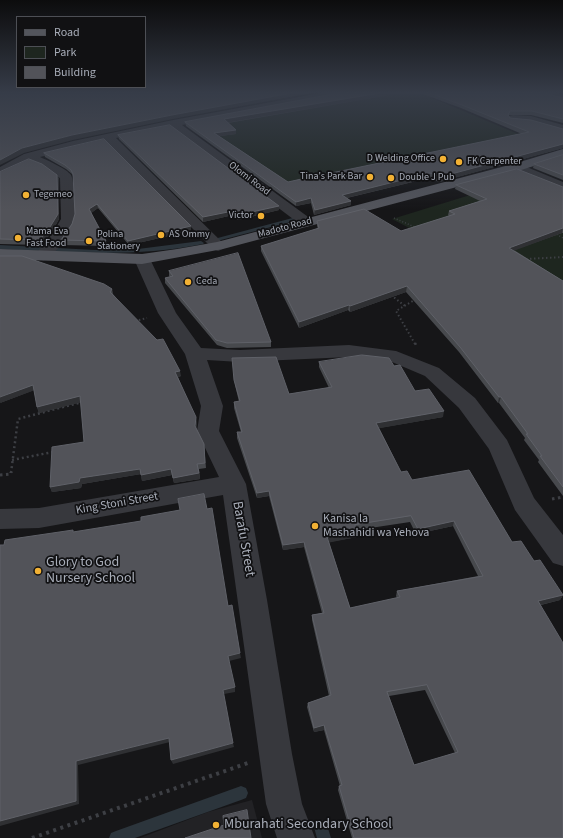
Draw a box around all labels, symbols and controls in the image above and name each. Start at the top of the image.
legend [16,16,146,88]
text: Road [54,24,80,41]
text: Park [54,44,76,61]
text: Building [54,64,96,81]
place label: D Welding Office [367,153,435,165]
marker: D Welding Office [438,154,448,164]
place label: FK Carpenter [467,156,522,168]
marker: FK Carpenter [454,157,464,167]
street label: Olomi Road [226,160,272,198]
place label: Tina's Park Bar [300,171,362,183]
marker: Tina's Park Bar [365,172,375,182]
place label: Double J Pub [399,172,454,184]
marker: Double J Pub [386,173,396,183]
place label: Tegemeo [34,189,72,201]
marker: Tegemeo [21,190,31,200]
place label: Victor [229,210,253,222]
marker: Victor [256,211,266,221]
street label: Madoto Road [257,215,313,241]
place label: Mama Eva Fast Food [26,226,68,250]
place label: Polina Stationery [97,229,140,252]
place label: AS Ommy [169,229,210,241]
marker: AS Ommy [156,230,166,240]
marker: Mama Eva Fast Food [13,233,23,243]
marker: Polina Stationery [84,236,94,246]
place label: Ceda [196,276,217,288]
marker: Ceda [183,277,193,287]
street label: King Stoni Street [75,490,159,518]
street label: Barafu Street [228,500,258,578]
place label: Kanisa la Mashahidi wa Yehova [323,512,429,540]
marker: Kanisa la Mashahidi wa Yehova [310,521,320,531]
place label: Glory to God Nursery School [46,555,135,588]
marker: Glory to God Nursery School [33,566,43,576]
place label: Mburahati Secondary School [224,817,392,833]
marker: Mburahati Secondary School [211,820,221,830]

